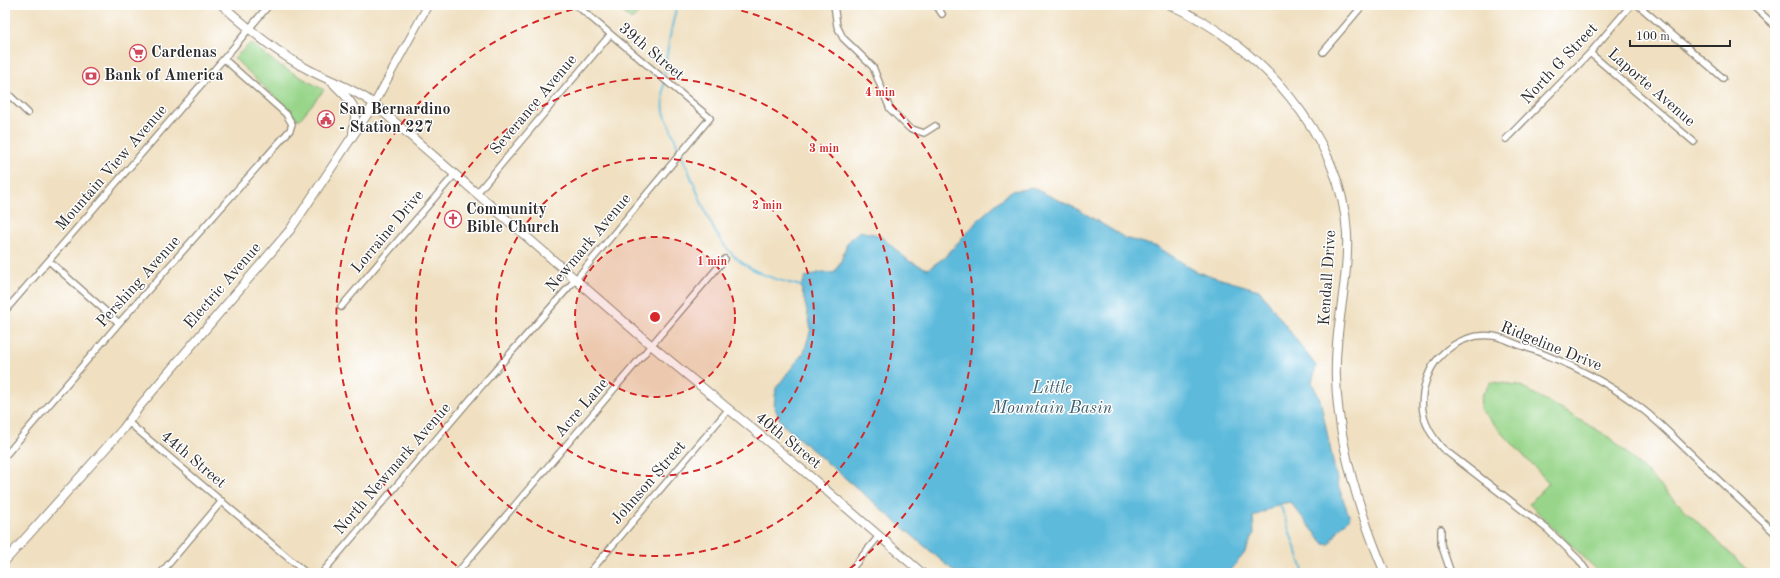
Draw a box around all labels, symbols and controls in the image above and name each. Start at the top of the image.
street label: 39th Street [615,20,687,84]
street label: North G Street [1519,20,1602,107]
scale bar [1630,22,1730,48]
text: 100 m [1636,31,1670,43]
supermarket icon: Cardenas [128,43,148,63]
place label: Cardenas [151,45,217,61]
street label: Laporte Avenue [1604,46,1698,130]
street label: Severance Avenue [488,52,580,158]
bank icon: Bank of America [81,66,101,86]
place label: Bank of America [104,68,224,84]
text: 4 min [865,87,895,99]
street label: Mountain View Avenue [53,102,171,234]
place label: San Bernardino - Station 227 [339,102,451,136]
public building icon: San Bernardino - Station 227 [316,109,336,129]
text: 3 min [809,143,839,155]
street label: Lorraine Drive [349,187,427,277]
street label: Newmark Avenue [543,191,635,295]
text: 2 min [752,200,782,212]
place label: Community Bible Church [466,202,559,236]
church icon: Community Bible Church [443,209,463,229]
street label: Kendall Drive [1317,230,1339,326]
street label: Pershing Avenue [94,233,184,331]
street label: Electric Avenue [181,240,265,332]
text: 1 min [697,256,727,268]
centre of rings [648,310,662,324]
street label: Ridgeline Drive [1498,319,1604,375]
street label: Acre Lane [552,375,612,441]
water label: Little Mountain Basin [991,380,1113,417]
street label: North Newmark Avenue [332,400,454,538]
street label: 40th Street [752,410,824,473]
street label: 44th Street [157,428,229,492]
street label: Johnson Street [609,438,690,528]

